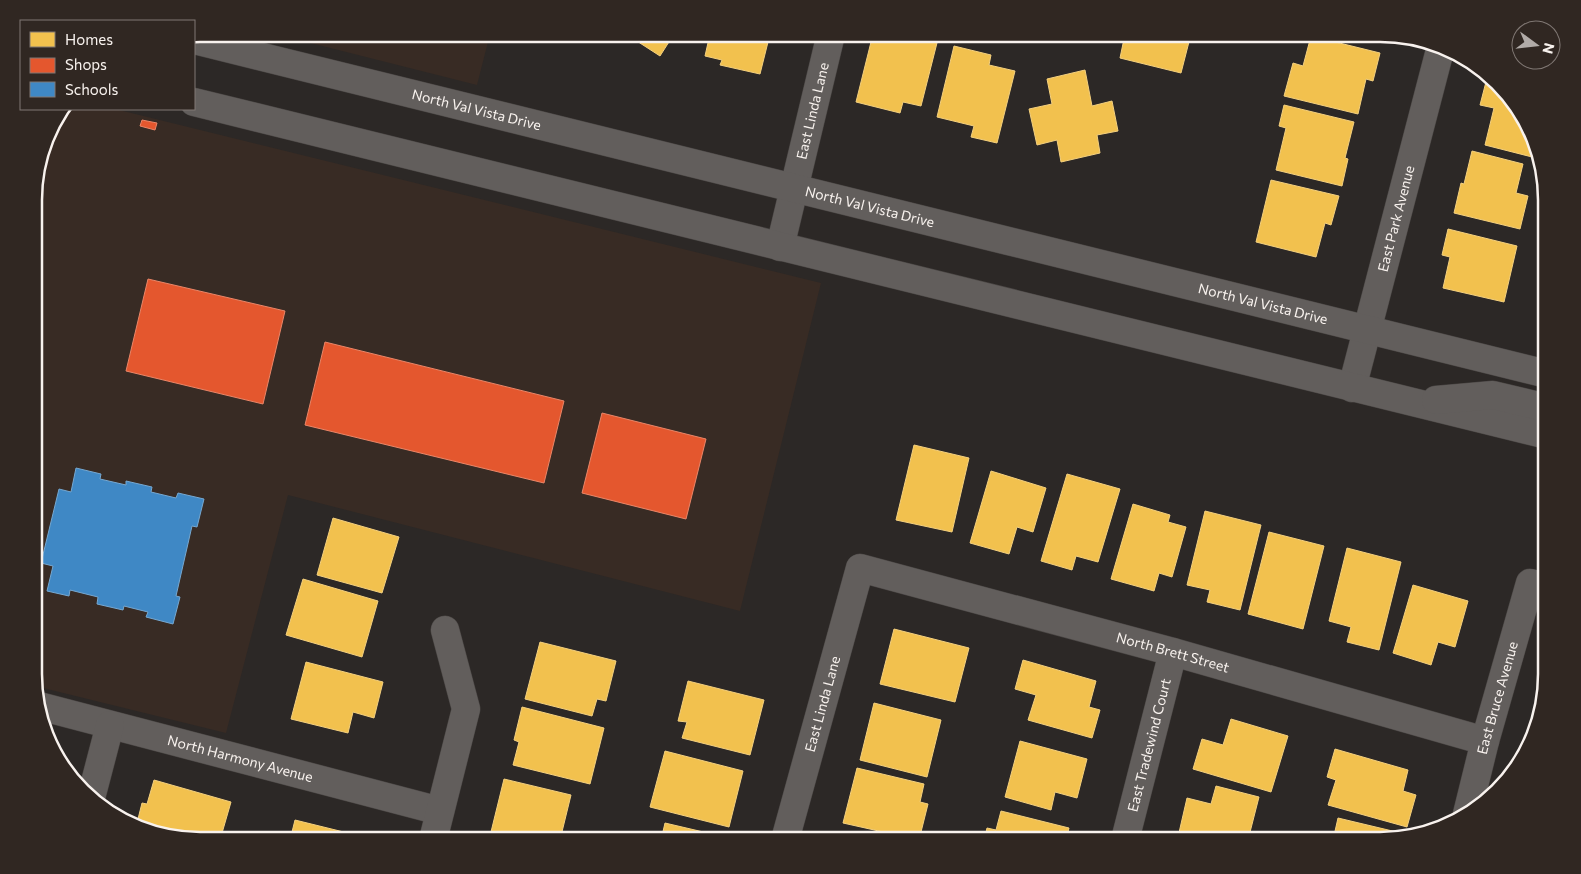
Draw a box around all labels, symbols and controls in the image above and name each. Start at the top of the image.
legend [20,20,195,110]
north arrow [1511,20,1561,70]
text: Homes [65,30,113,48]
text: N [1539,41,1559,56]
text: Shops [65,55,107,73]
street label: East Linda Lane [792,61,832,161]
text: Schools [65,80,119,98]
street label: North Val Vista Drive [410,85,543,133]
street label: East Park Avenue [1374,164,1418,273]
street label: North Val Vista Drive [803,182,936,230]
street label: North Val Vista Drive [1197,279,1329,328]
street label: North Brett Street [1114,628,1232,676]
street label: East Bruce Avenue [1473,639,1521,756]
street label: East Linda Lane [801,654,843,754]
street label: East Tradewind Court [1124,676,1174,813]
street label: North Harmony Avenue [166,731,315,785]

